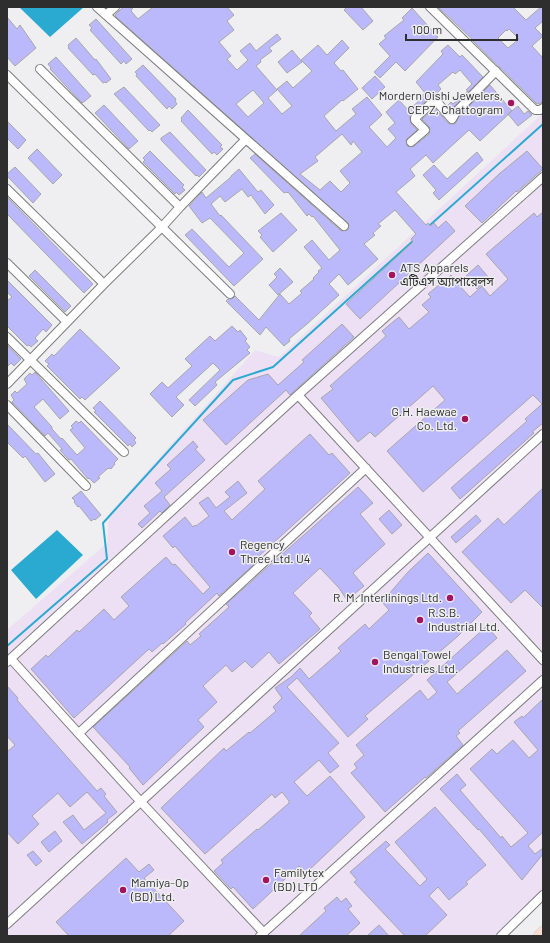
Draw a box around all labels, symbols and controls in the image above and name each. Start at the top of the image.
scale bar [406,16,517,42]
text: 100 m [412,22,442,36]
place label: Mordern Oishi Jewelers, CEPZ, Chattogram [379,88,503,116]
marker: Mordern Oishi Jewelers, CEPZ, Chattogram [506,98,516,108]
place label: ATS Apparels এটিএস অ্যাপারেলস [400,260,494,288]
marker: ATS Apparels এটিএস অ্যাপারেলস [387,270,397,280]
place label: G.H. Haewae Co. Ltd. [392,404,457,432]
marker: G.H. Haewae Co. Ltd. [460,414,470,424]
place label: Regency Three Ltd. U4 [240,537,310,565]
marker: Regency Three Ltd. U4 [227,547,237,557]
place label: R. M. Interlinings Ltd. [333,590,442,604]
marker: R. M. Interlinings Ltd. [445,593,455,603]
place label: R.S.B. Industrial Ltd. [428,605,500,633]
marker: R.S.B. Industrial Ltd. [415,615,425,625]
place label: Bengal Towel Industries Ltd. [383,647,458,675]
marker: Bengal Towel Industries Ltd. [370,657,380,667]
place label: Familytex (BD) LTD [273,865,324,893]
place label: Mamiya-Op (BD) Ltd. [130,875,189,903]
marker: Familytex (BD) LTD [261,875,271,885]
marker: Mamiya-Op (BD) Ltd. [118,885,128,895]

